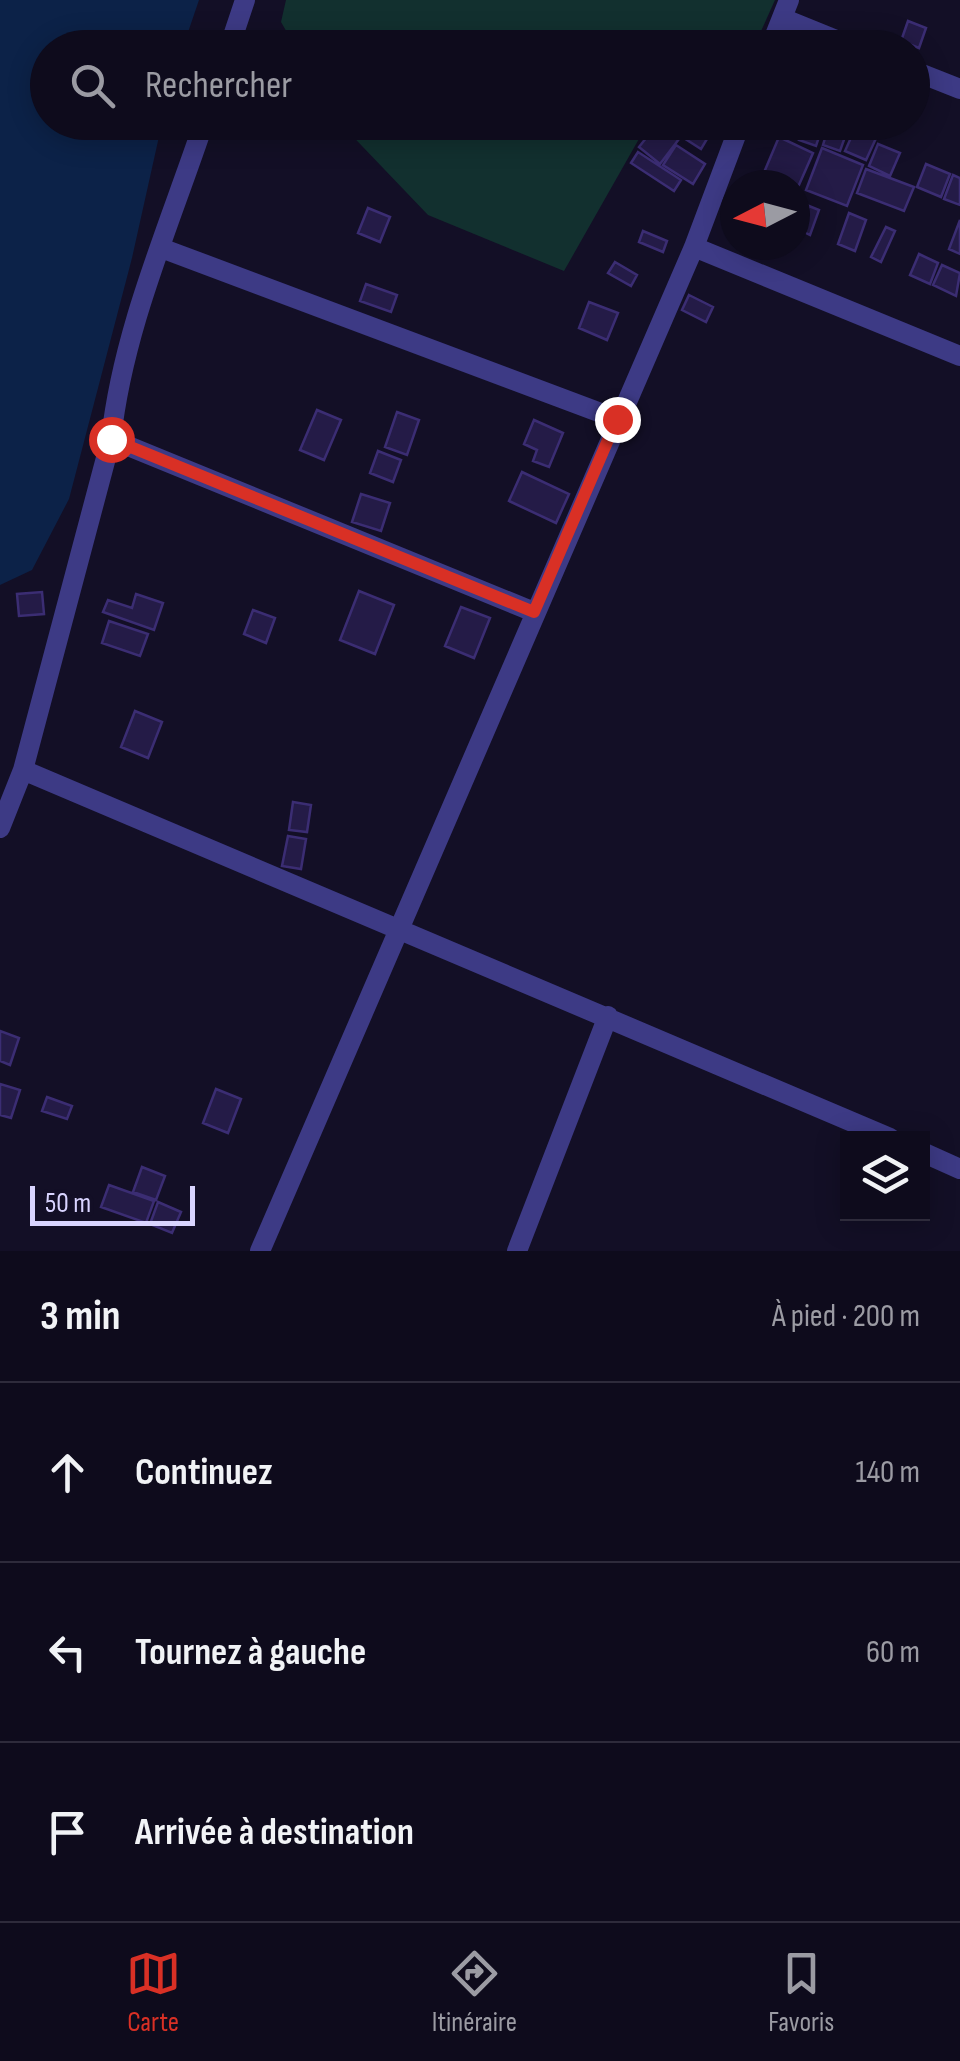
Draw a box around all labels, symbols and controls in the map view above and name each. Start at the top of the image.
search box [30,30,930,140]
icon: search [65,58,120,113]
text: Rechercher [145,63,292,108]
north arrow [720,170,810,260]
route end [595,397,641,443]
route start [89,417,135,463]
map controls [840,1131,930,1221]
button: layers [840,1131,930,1221]
scale bar [30,1181,195,1226]
text: 50 m [45,1187,91,1220]
text: 3 min [40,1291,120,1342]
text: À pied · 200 m [772,1297,920,1336]
icon: ahead [40,1445,95,1500]
text: Continuez [135,1450,273,1495]
text: 140 m [856,1453,920,1492]
icon: left [40,1625,95,1680]
text: Tournez à gauche [135,1630,366,1675]
text: 60 m [866,1633,920,1672]
icon: arrive [40,1805,95,1860]
text: Arrivée à destination [135,1810,414,1855]
tab: Carte [126,1946,181,2039]
tab: Itinéraire [432,1946,517,2039]
tab: Favoris [768,1946,834,2039]

